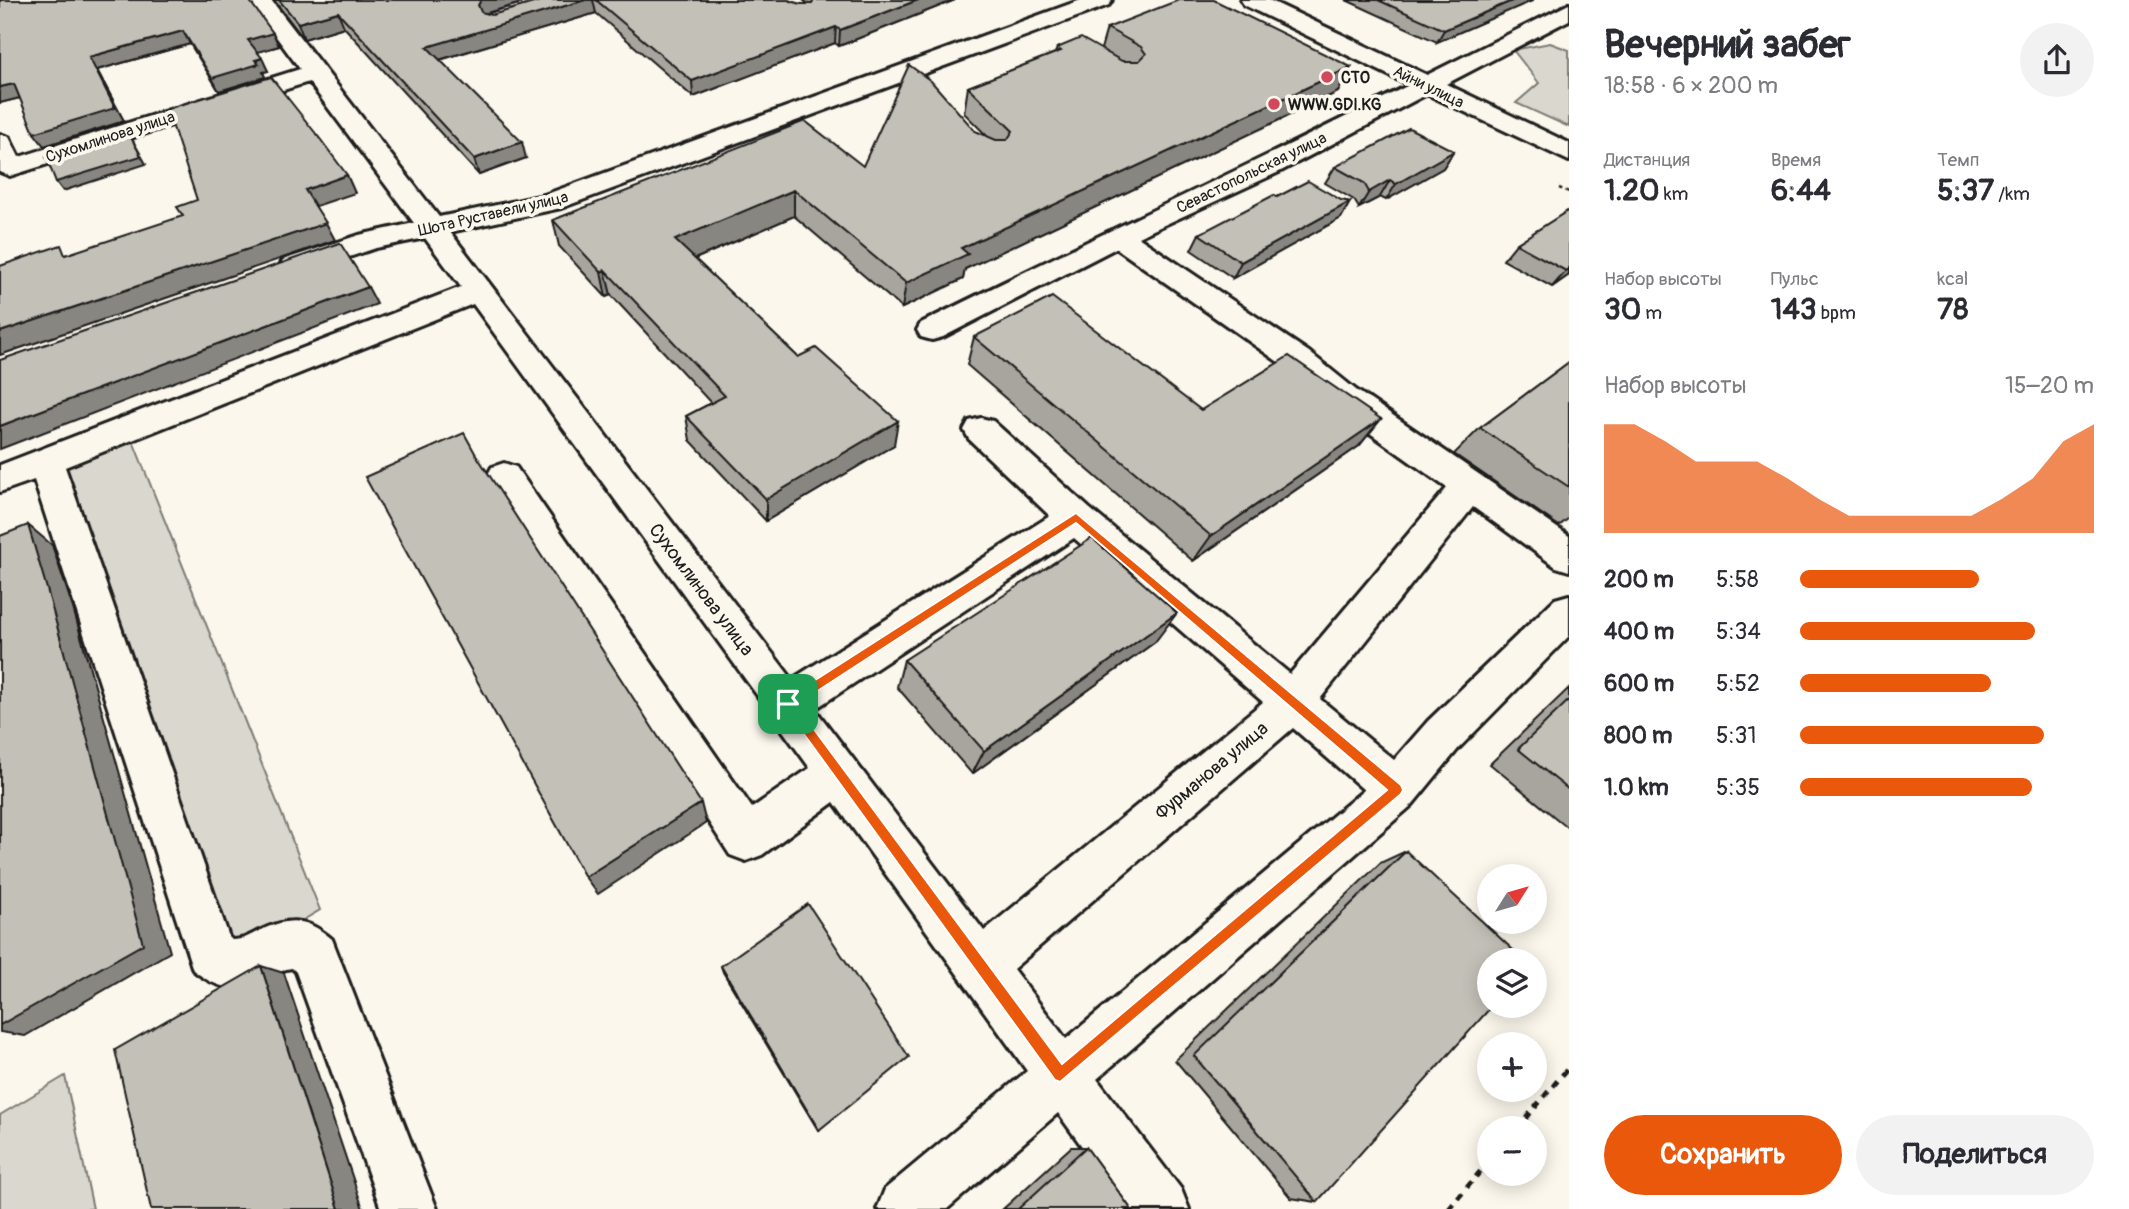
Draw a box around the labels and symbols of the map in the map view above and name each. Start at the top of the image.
street label: Айни улица [1390,61,1467,113]
place label: СТО [1341,68,1370,88]
marker: СТО [1319,69,1335,85]
place label: WWW.GDI.KG [1288,95,1382,115]
marker: WWW.GDI.KG [1266,96,1282,112]
street label: Сухомлинова улица [43,107,177,167]
street label: Севастопольская улица [1173,128,1330,218]
street label: Шота Руставели улица [416,187,570,241]
street label: Сухомлинова улица [644,519,759,661]
pin [758,674,818,734]
street label: Фурманова улица [1150,716,1273,825]
north arrow [1477,864,1547,934]

